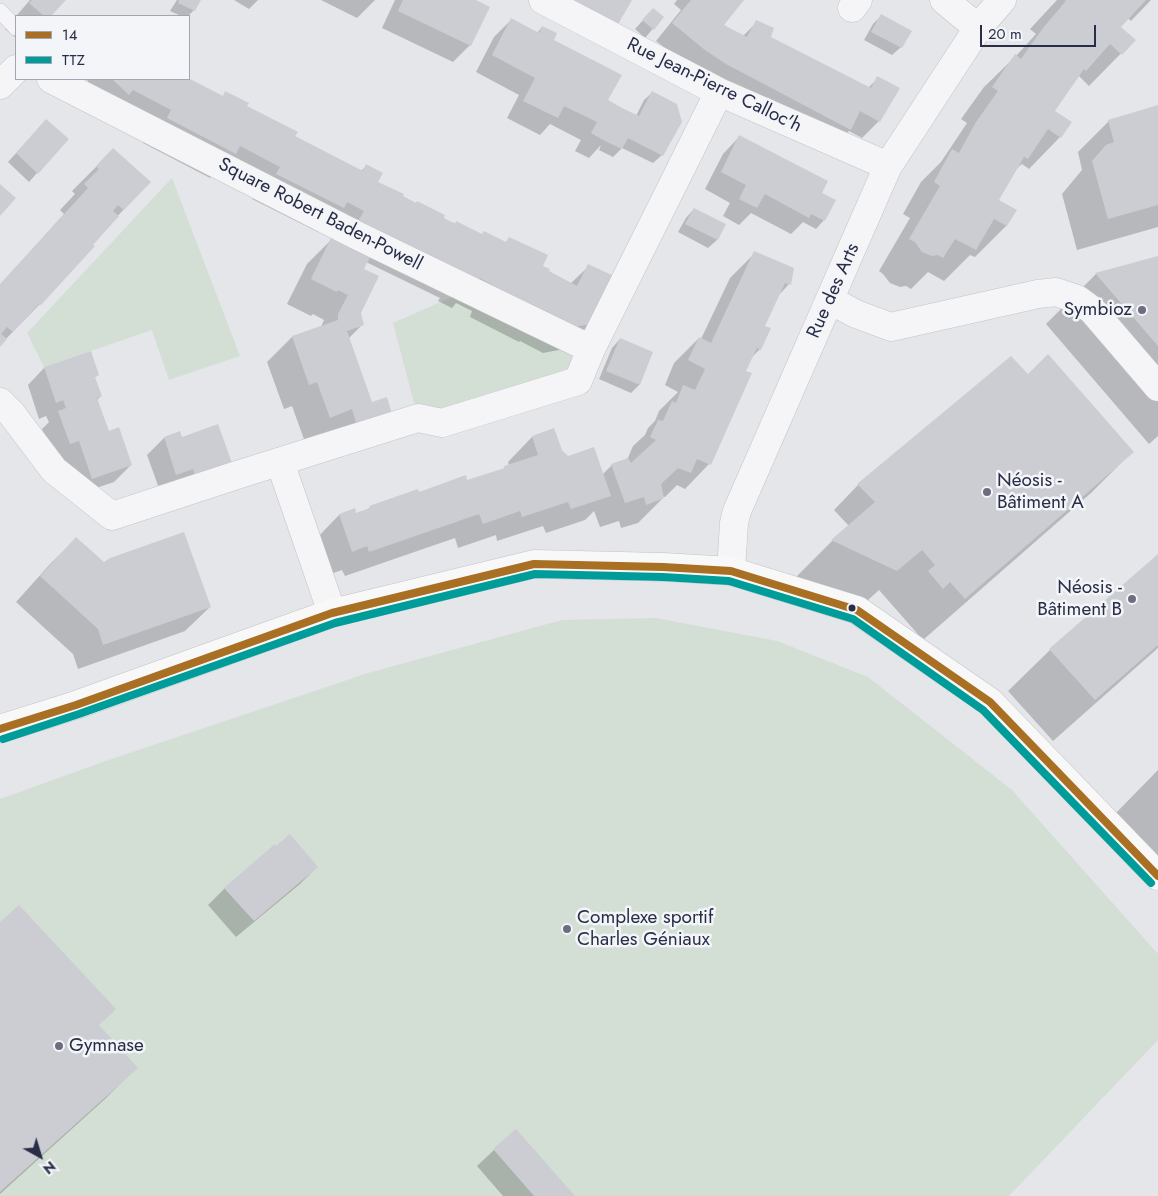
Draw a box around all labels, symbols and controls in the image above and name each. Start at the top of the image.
legend [15,15,190,80]
scale bar [983,15,1099,47]
text: 20 m [988,23,1022,45]
text: 14 [62,24,78,46]
street label: Rue Jean-Pierre Calloc'h [623,34,805,138]
text: TTZ [62,49,85,71]
street label: Square Robert Baden-Powell [214,154,426,276]
street label: Rue des Arts [803,240,865,342]
place label: Symbioz [1064,299,1132,321]
marker: Symbioz [1136,304,1148,316]
place label: Néosis - Bâtiment A [997,470,1084,514]
marker: Néosis - Bâtiment A [981,486,993,498]
place label: Néosis - Bâtiment B [1037,577,1122,621]
marker: Néosis - Bâtiment B [1126,593,1138,605]
unlabelled marker [847,603,857,613]
place label: Complexe sportif Charles Géniaux [577,907,713,951]
marker: Complexe sportif Charles Géniaux [561,923,573,935]
place label: Gymnase [69,1035,144,1057]
marker: Gymnase [53,1040,65,1052]
north arrow [15,1131,65,1181]
text: N [39,1156,60,1179]

